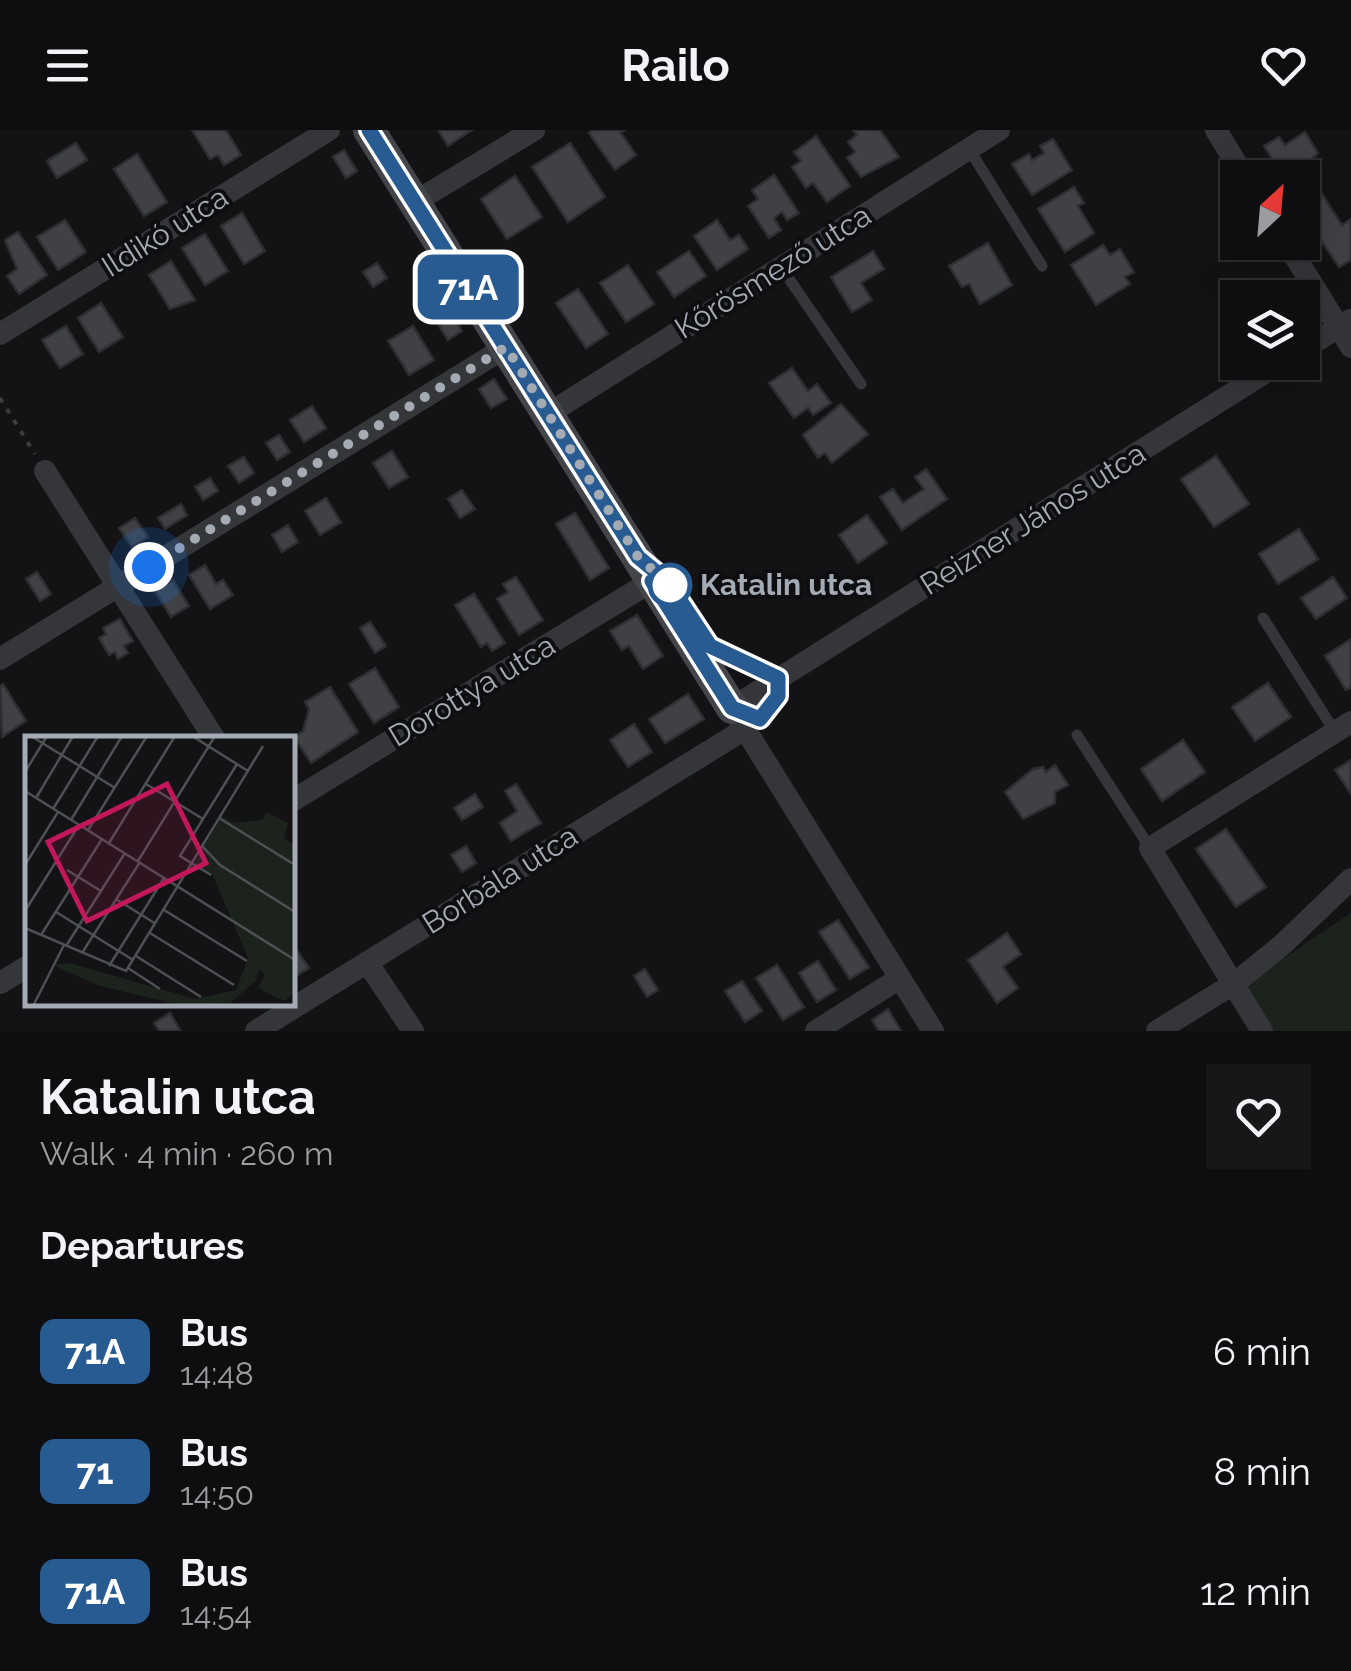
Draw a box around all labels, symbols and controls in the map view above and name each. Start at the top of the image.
icon: menu [40,38,95,93]
icon: heart [1256,38,1311,93]
text: Railo [621,39,730,92]
north arrow [1220,160,1320,260]
map controls [1220,160,1320,380]
street label: Ildikó utca [95,179,234,284]
street label: Kőrösmező utca [669,197,877,346]
line badge: 71A [410,254,526,320]
text: 71A [438,267,498,308]
button: layers [1220,280,1320,380]
street label: Reizner János utca [914,435,1151,602]
your location [124,542,174,592]
marker: Katalin utca [649,564,691,606]
place label: Katalin utca [700,567,872,602]
street label: Dorottya utca [382,627,561,754]
inset map [25,736,295,1006]
street label: Borbála utca [416,818,584,941]
button: heart [1206,1064,1311,1169]
text: Katalin utca [40,1069,316,1125]
text: Walk · 4 min · 260 m [40,1135,333,1172]
text: Departures [40,1223,245,1268]
text: Bus [180,1310,248,1355]
text: 6 min [1213,1329,1311,1374]
text: 71A [65,1331,125,1372]
text: 14:48 [180,1355,254,1392]
text: Bus [180,1430,248,1475]
text: 8 min [1213,1449,1311,1494]
text: 71 [77,1451,113,1492]
text: 14:50 [180,1475,254,1512]
text: Bus [180,1550,248,1595]
text: 12 min [1200,1569,1311,1614]
text: 71A [65,1571,125,1612]
text: 14:54 [180,1595,252,1632]

